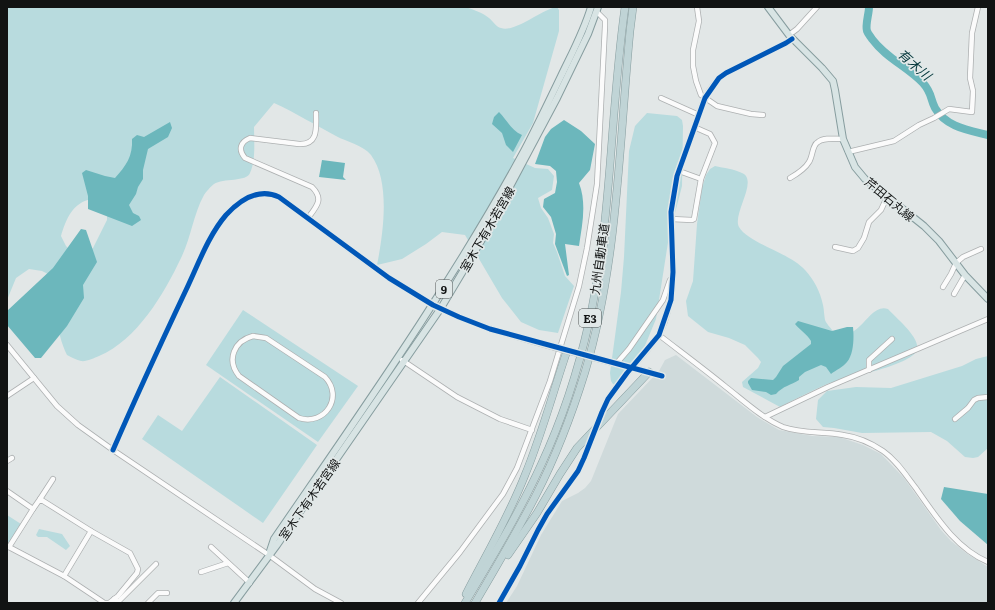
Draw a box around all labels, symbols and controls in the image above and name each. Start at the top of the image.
water label: 有木川 [894,44,937,85]
street label: 芹田石丸線 [861,173,919,225]
street label: 室木下有木若宮線 [455,183,519,275]
street label: 九州自動車道 [585,222,613,296]
road number: 9 [436,280,452,298]
road number: E3 [579,309,601,327]
street label: 室木下有木若宮線 [274,455,344,543]

